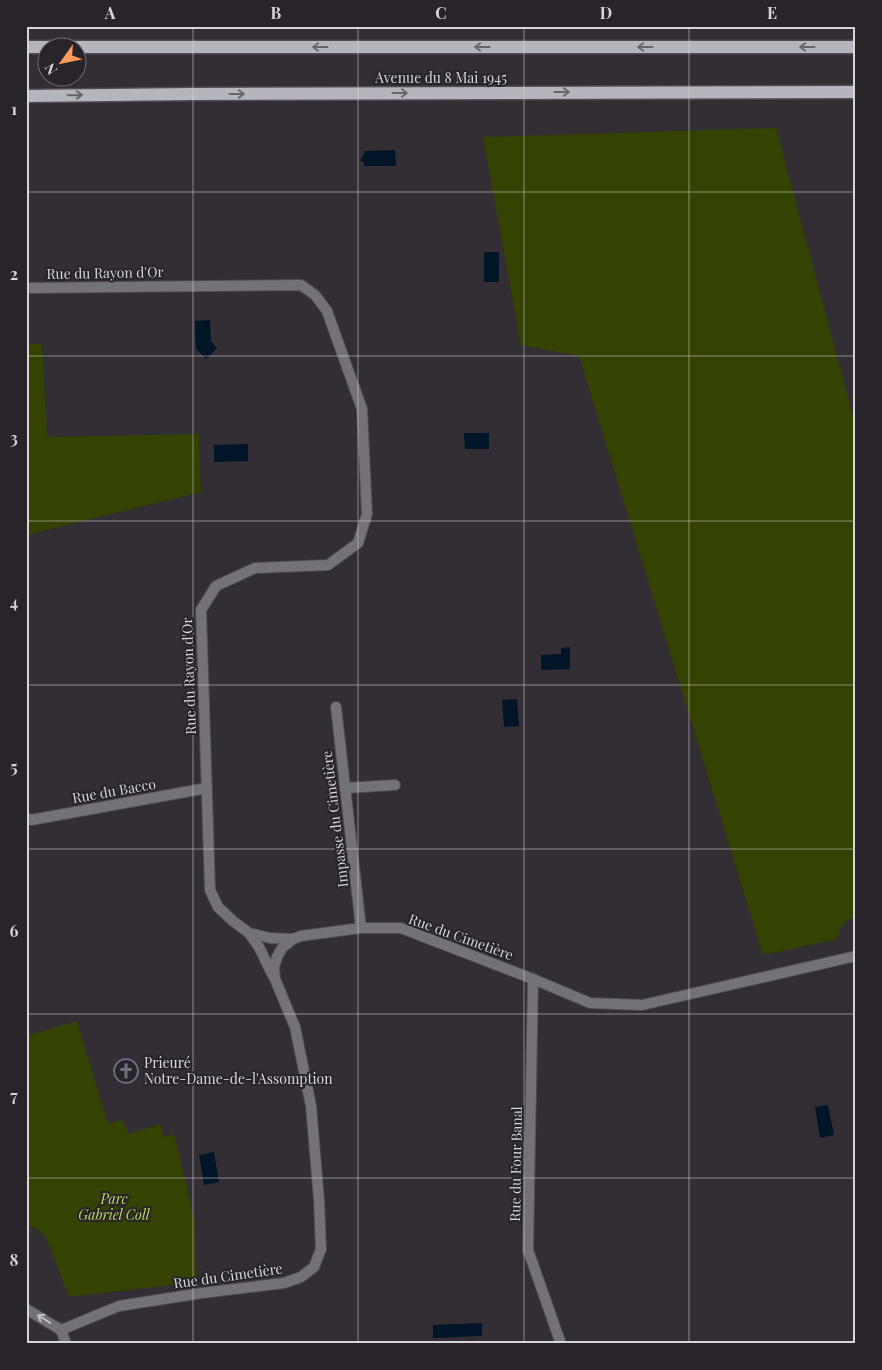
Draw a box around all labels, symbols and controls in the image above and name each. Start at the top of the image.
text: A [104,2,116,23]
text: B [271,2,282,23]
text: C [435,2,447,23]
text: D [600,2,612,23]
text: E [767,2,777,23]
north arrow [38,38,88,88]
one-way arrow [312,42,328,52]
one-way arrow [474,42,490,52]
one-way arrow [637,42,653,52]
one-way arrow [799,42,816,52]
text: N [40,60,61,79]
street label: Avenue du 8 Mai 1945 [374,68,507,87]
one-way arrow [554,87,570,97]
one-way arrow [392,88,408,98]
one-way arrow [229,89,245,99]
one-way arrow [66,90,83,100]
text: 1 [11,98,17,119]
street label: Rue du Rayon d'Or [46,262,165,283]
text: 2 [10,263,18,284]
text: 3 [10,427,18,448]
text: 4 [10,591,18,612]
street label: Rue du Rayon d'Or [177,616,200,735]
street label: Impasse du Cimetière [317,750,352,888]
text: 5 [10,756,18,777]
street label: Rue du Bacco [71,774,157,807]
street label: Rue du Cimetière [406,909,516,964]
text: 6 [10,920,19,941]
place label: Prieuré Notre-Dame-de-l'Assomption [144,1053,333,1088]
church icon: Prieuré Notre-Dame-de-l'Assomption [113,1058,139,1084]
text: 7 [10,1085,18,1106]
street label: Rue du Four Banal [505,1106,526,1222]
park label: Parc Gabriel Coll [78,1189,151,1224]
text: 8 [10,1249,19,1270]
street label: Rue du Cimetière [172,1258,284,1293]
one-way arrow [37,1314,51,1324]

